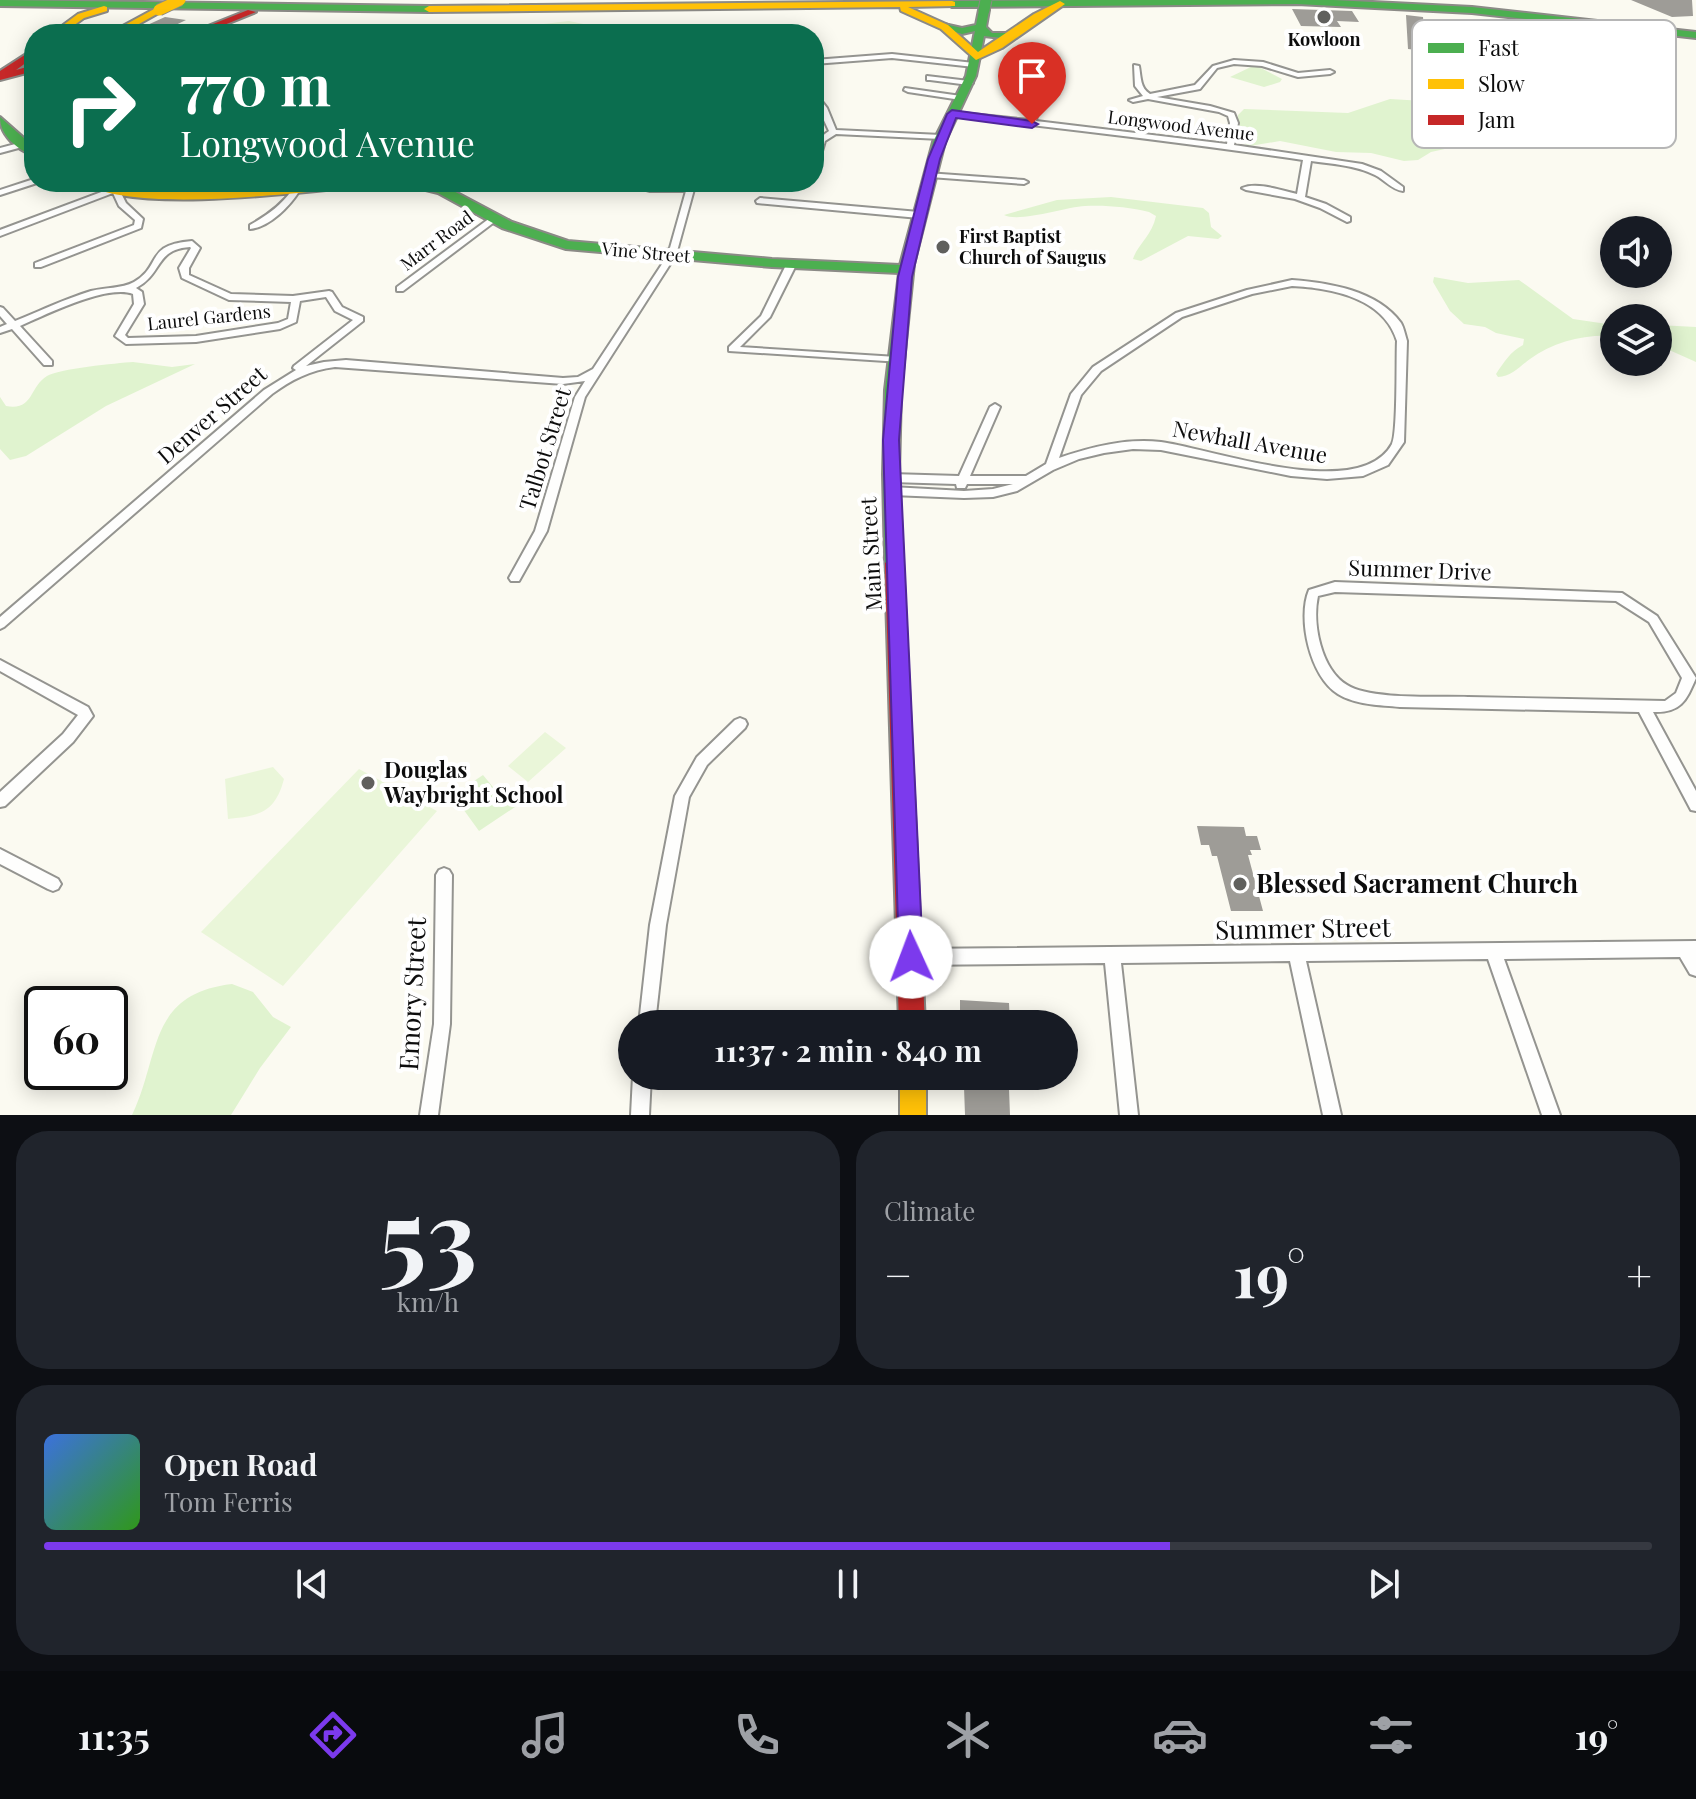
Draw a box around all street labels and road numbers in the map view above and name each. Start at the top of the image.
street label: Longwood Avenue [1106,104,1256,146]
street label: Marr Road [395,205,478,276]
street label: Vine Street [600,236,692,268]
street label: Laurel Gardens [146,299,272,335]
street label: Denver Street [150,358,273,470]
street label: Talbot Street [511,382,577,514]
street label: Newhall Avenue [1171,413,1330,469]
street label: Main Street [852,495,888,612]
street label: Summer Drive [1348,552,1492,586]
street label: Summer Street [1215,908,1392,947]
street label: Emory Street [390,916,433,1071]

